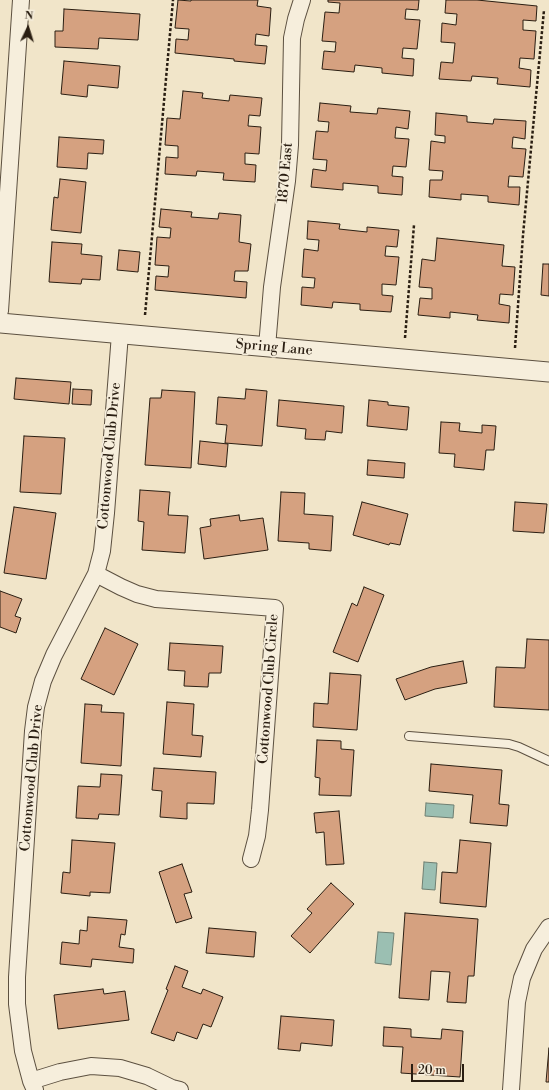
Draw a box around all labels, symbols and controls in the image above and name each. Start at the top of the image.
north arrow [8,8,48,48]
text: N [24,9,34,23]
street label: 1870 East [275,142,297,204]
street label: Spring Lane [235,336,313,360]
street label: Cottonwood Club Drive [95,382,125,530]
street label: Cottonwood Club Circle [255,613,283,765]
street label: Cottonwood Club Drive [17,704,47,852]
scale bar [413,1056,466,1082]
text: 20 m [418,1063,446,1078]

